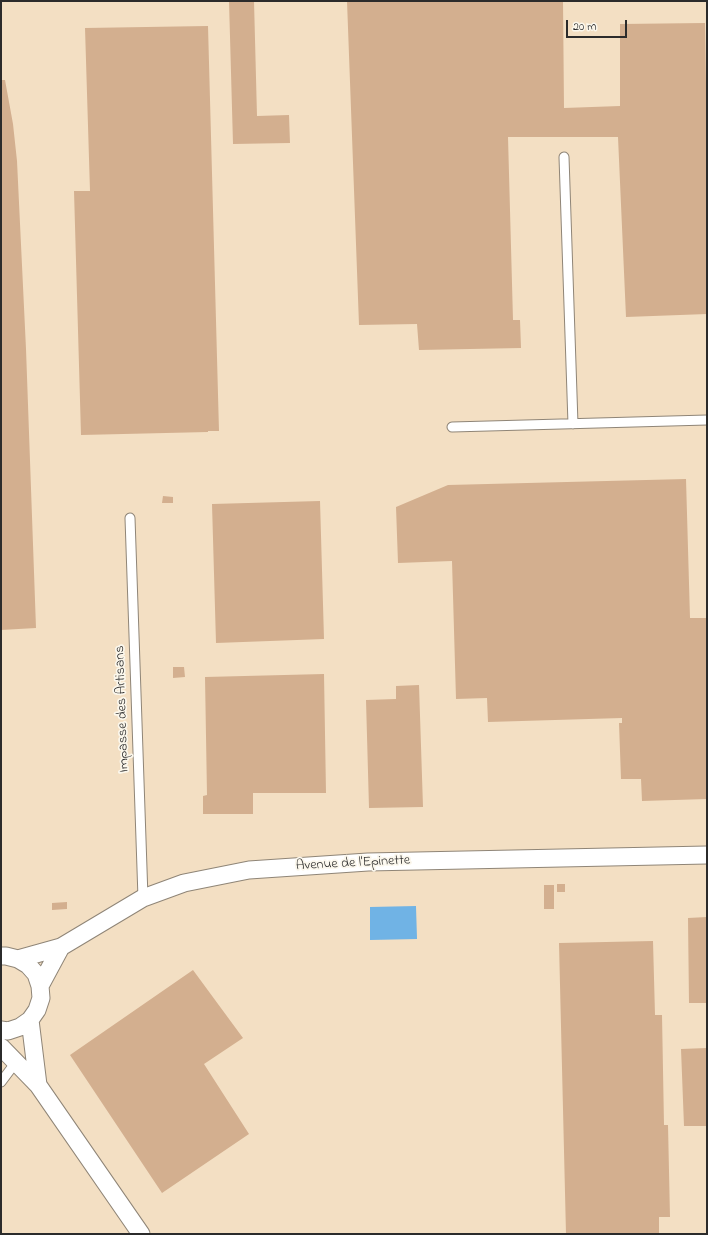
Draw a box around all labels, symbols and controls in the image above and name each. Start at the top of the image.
scale bar [568,12,629,38]
text: 20 m [573,18,596,36]
street label: Impasse des Artisans [112,645,134,773]
street label: Avenue de l'Epinette [295,853,411,875]

